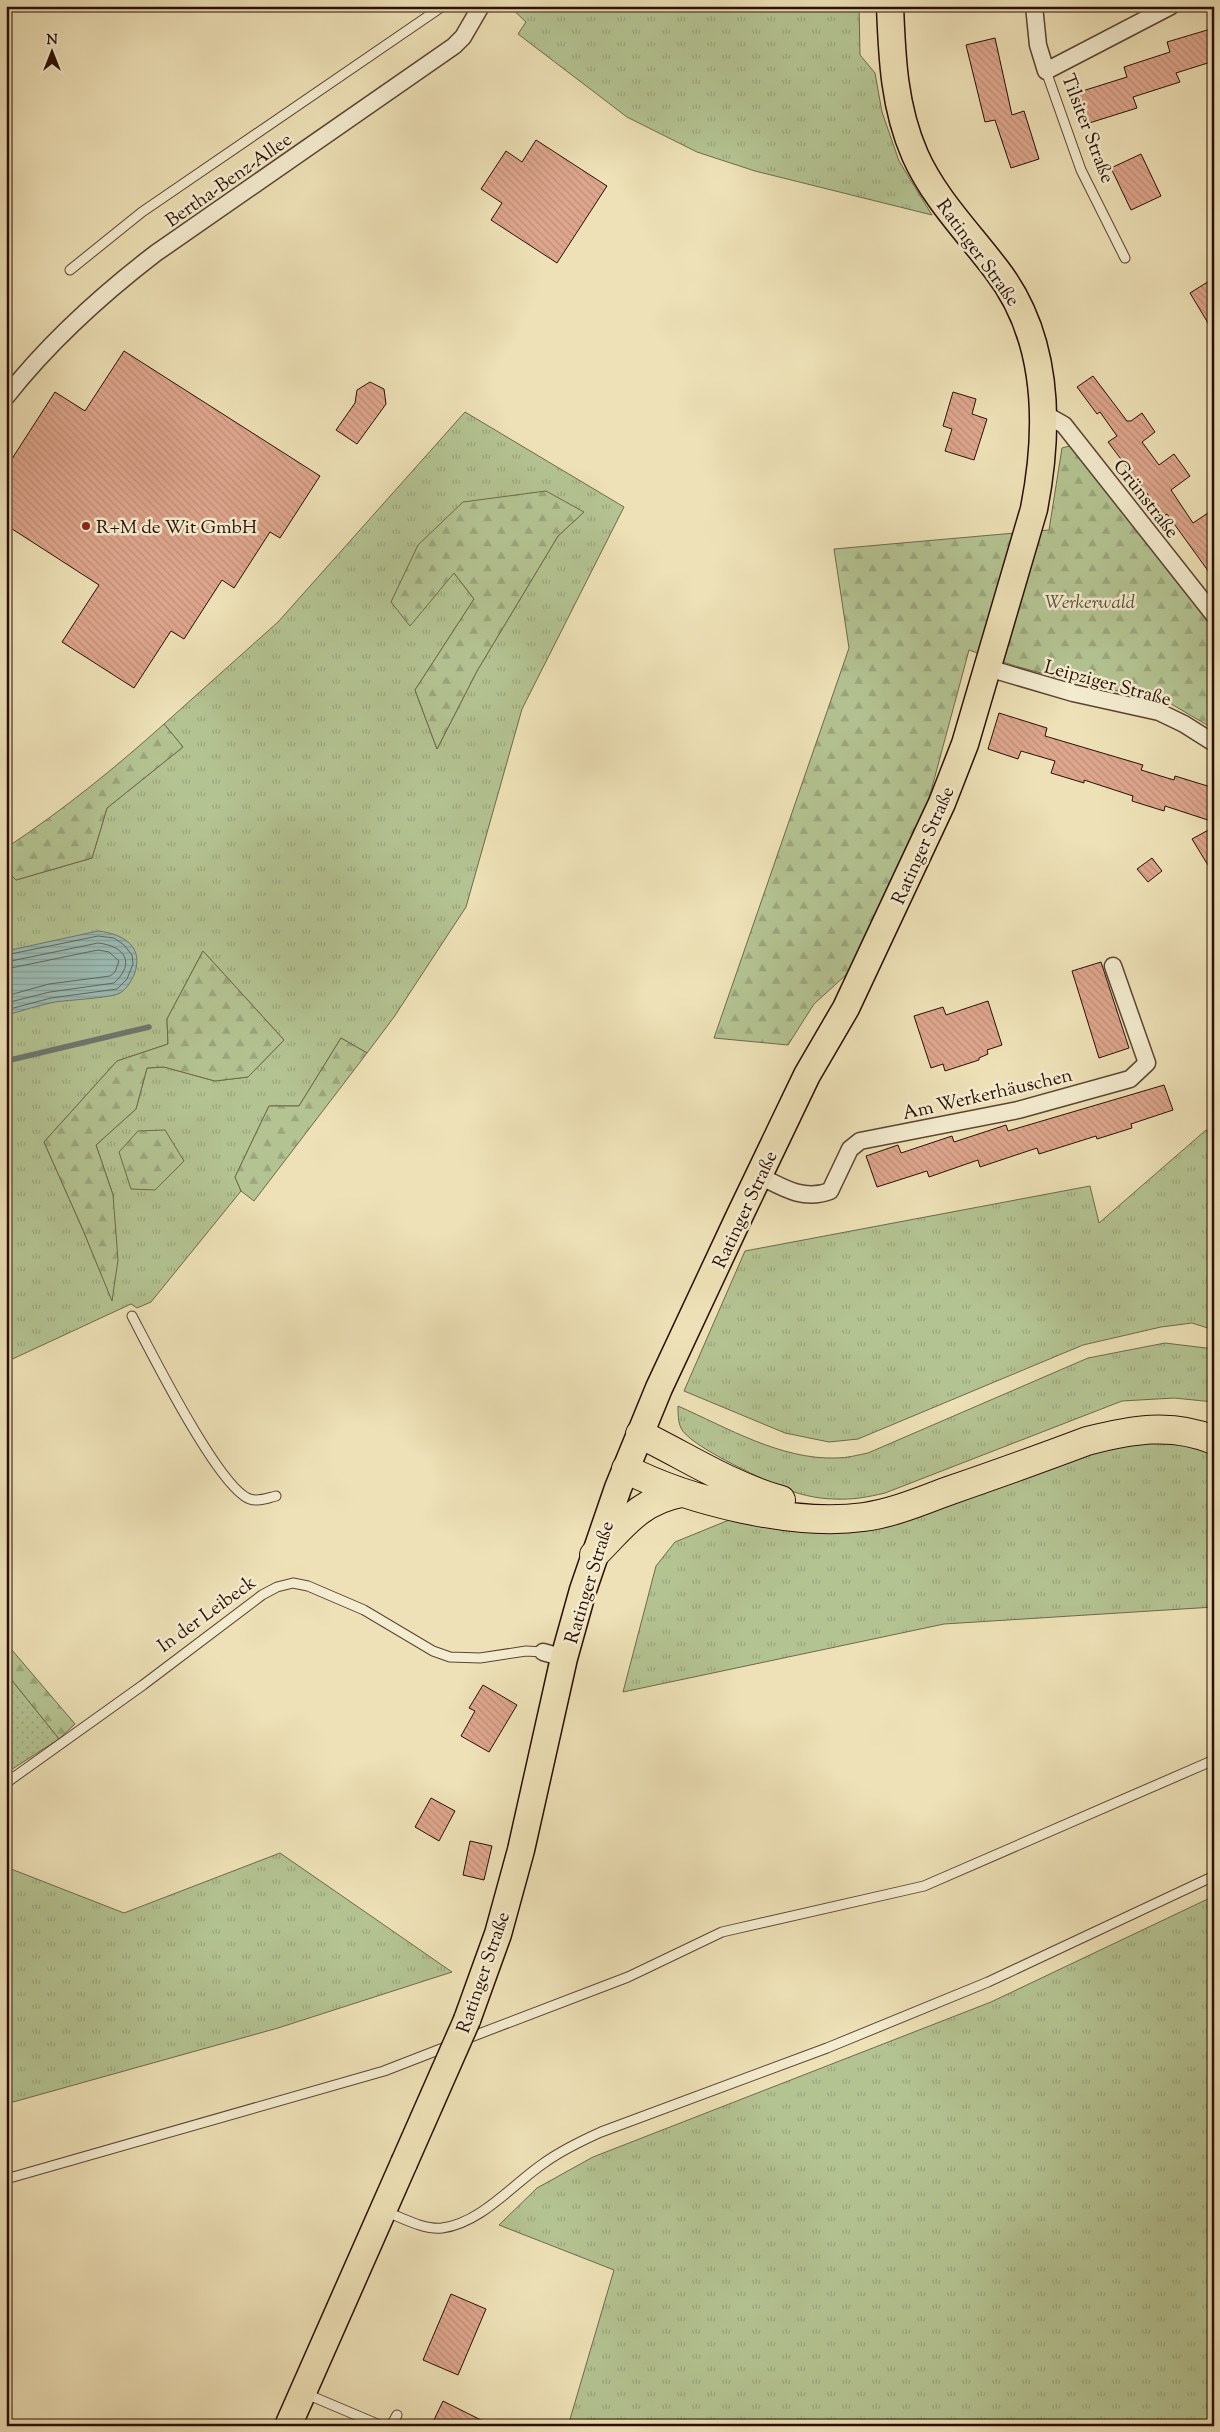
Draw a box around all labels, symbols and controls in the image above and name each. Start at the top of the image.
north arrow [28,28,78,78]
text: N [46,31,58,51]
street label: Tilsiter Straße [1053,70,1120,188]
street label: Bertha-Benz-Allee [161,127,298,235]
street label: Ratinger Straße [929,194,1025,313]
street label: Grünstraße [1106,454,1185,545]
place label: R+M de Wit GmbH [96,515,257,542]
marker: R+M de Wit GmbH [80,520,92,532]
park label: Werkerwald [1045,590,1136,617]
street label: Leipziger Straße [1041,654,1174,714]
street label: Ratinger Straße [886,782,962,909]
street label: Am Werkerhäuschen [900,1063,1075,1128]
street label: Ratinger Straße [707,1147,785,1273]
street label: Ratinger Straße [559,1518,622,1647]
street label: In der Leibeck [153,1570,263,1660]
street label: Ratinger Straße [451,1908,518,2037]

